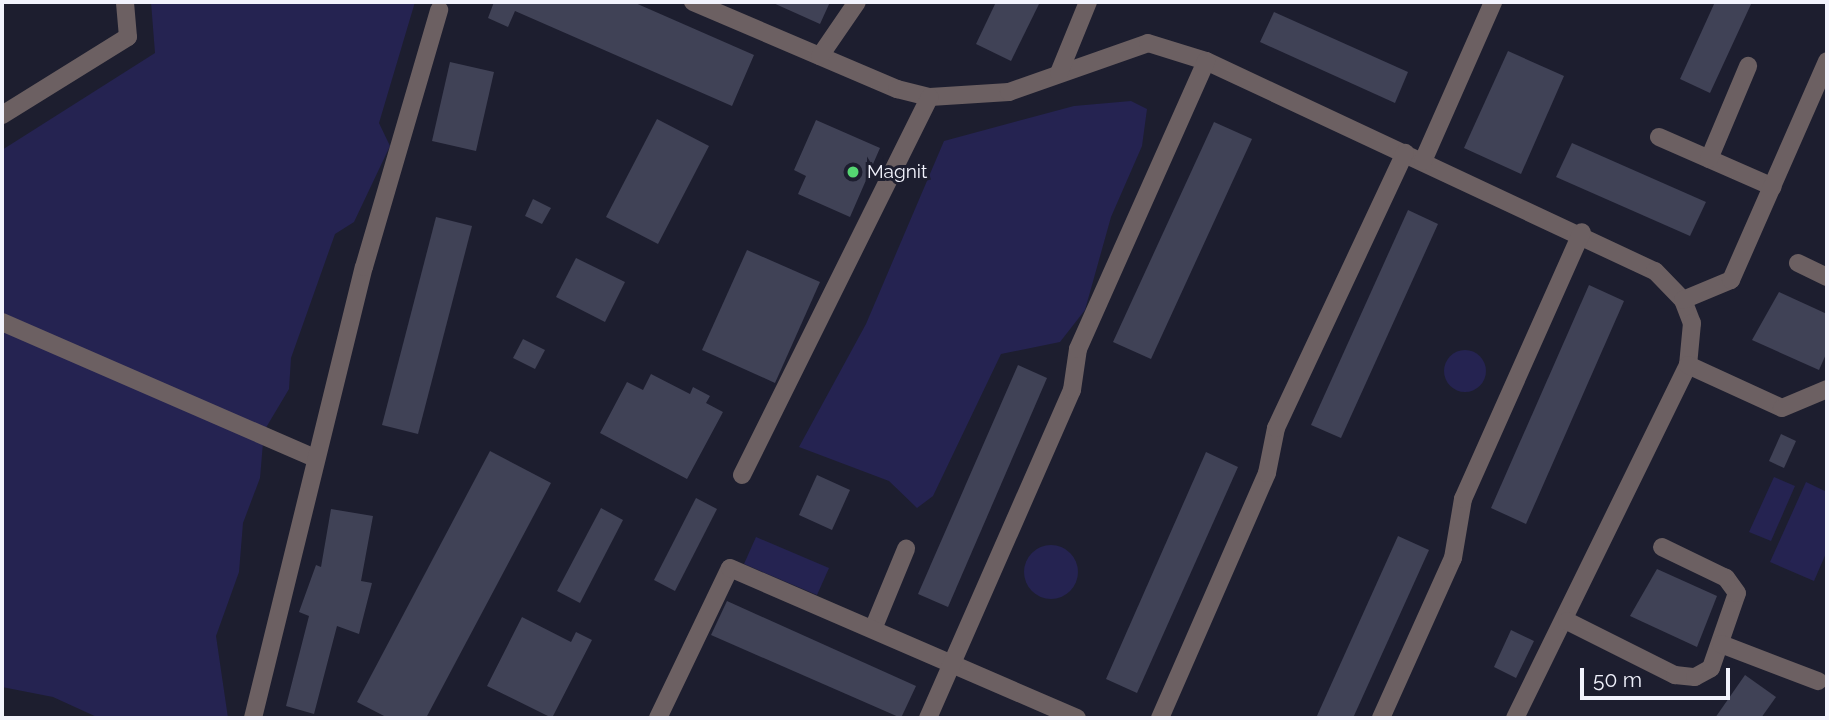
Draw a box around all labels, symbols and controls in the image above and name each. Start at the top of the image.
place label: Magnit [867,161,927,183]
marker: Magnit [845,164,861,180]
scale bar [1584,654,1734,698]
text: 50 m [1593,667,1642,692]

